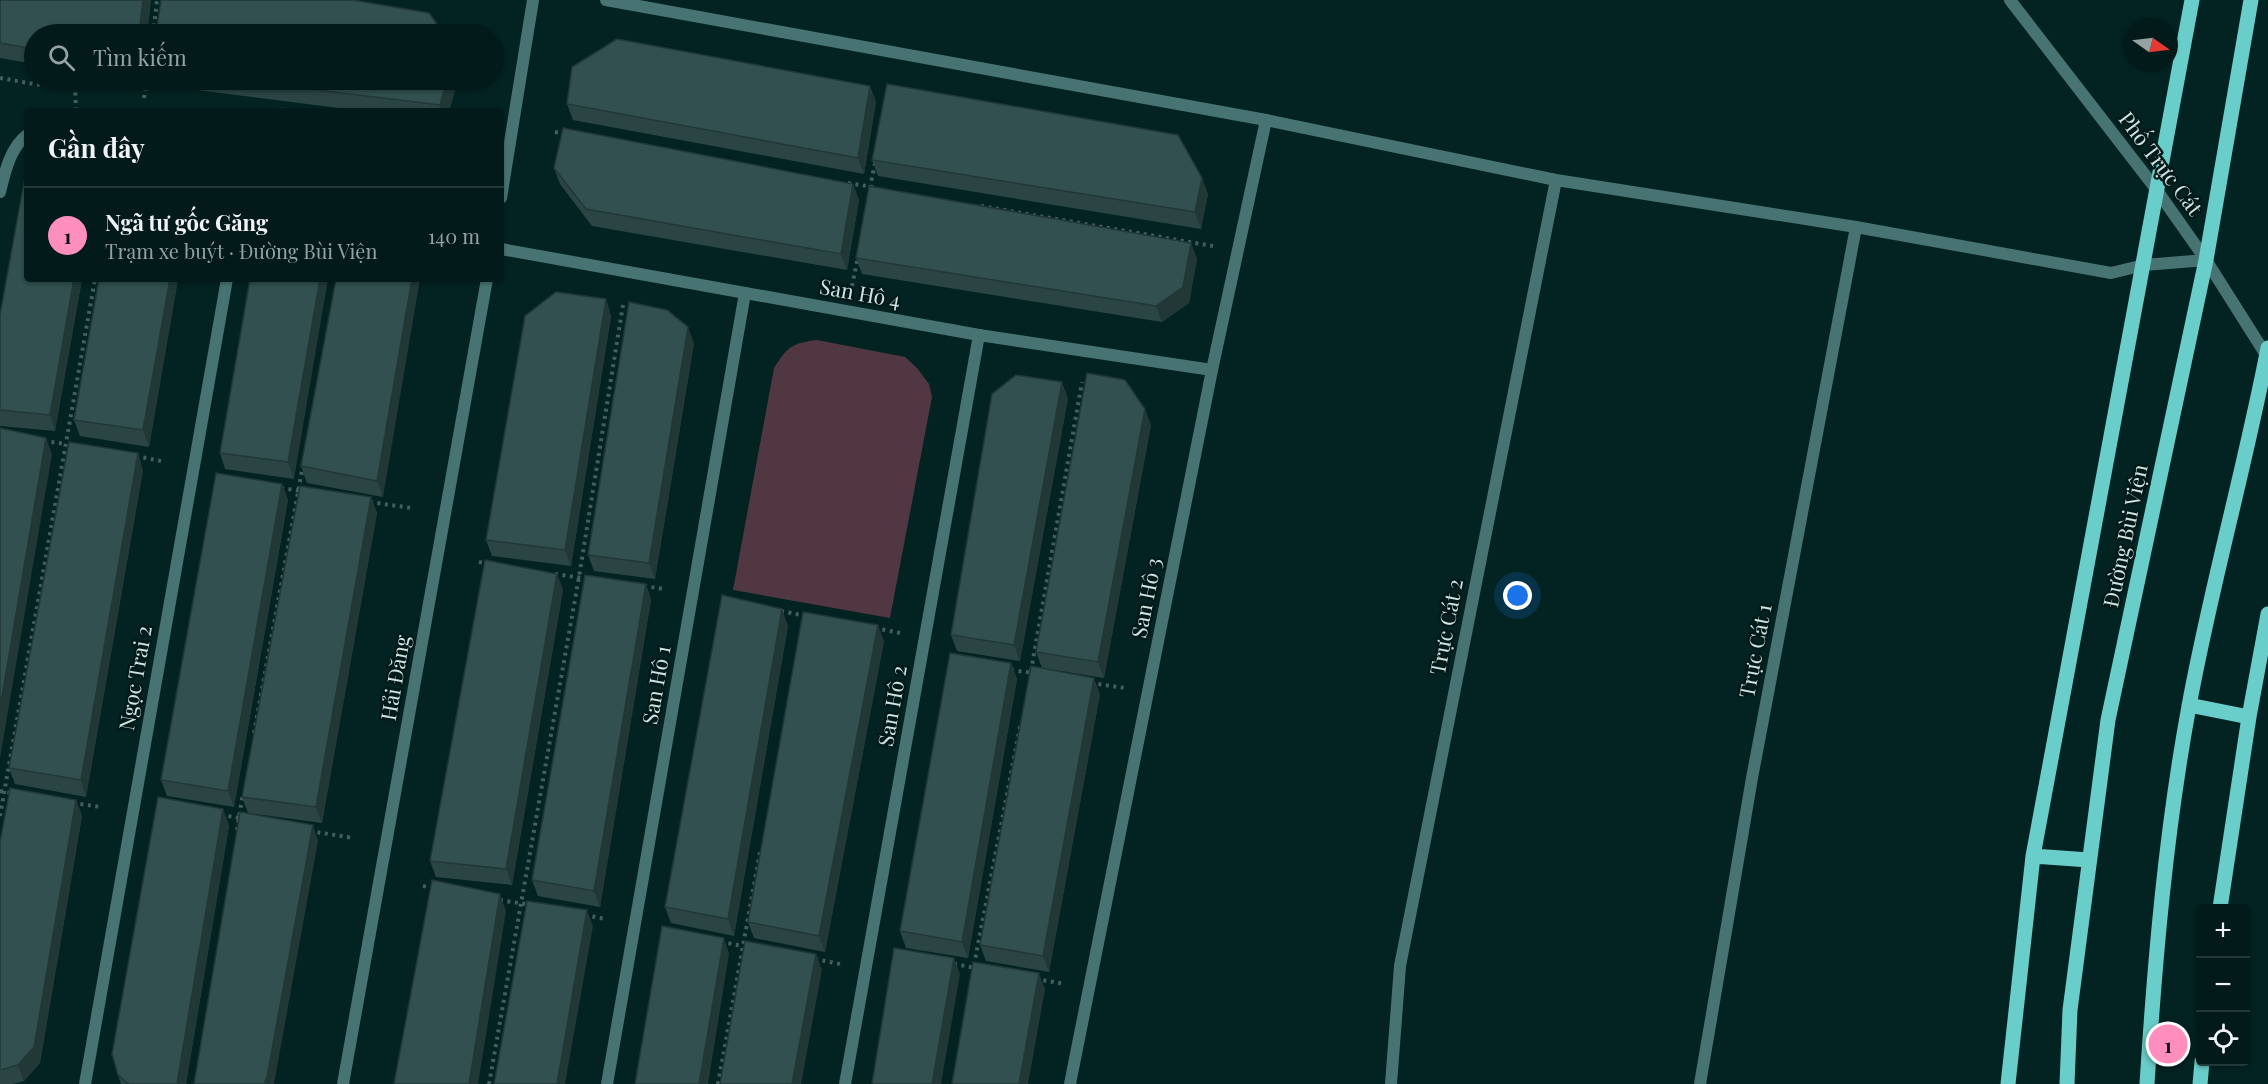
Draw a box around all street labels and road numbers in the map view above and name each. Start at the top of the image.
street label: Phố Trực Cát [2113,105,2210,221]
street label: San Hô 4 [818,271,903,313]
street label: Đường Bùi Viện [2095,461,2153,610]
street label: San Hô 3 [1124,555,1167,640]
street label: Trực Cát 2 [1422,576,1468,677]
street label: Trực Cát 1 [1731,601,1777,700]
street label: Ngọc Trai 2 [111,623,157,732]
street label: Hải Đăng [373,633,415,723]
street label: San Hô 1 [634,643,676,726]
street label: San Hô 2 [870,663,912,748]

